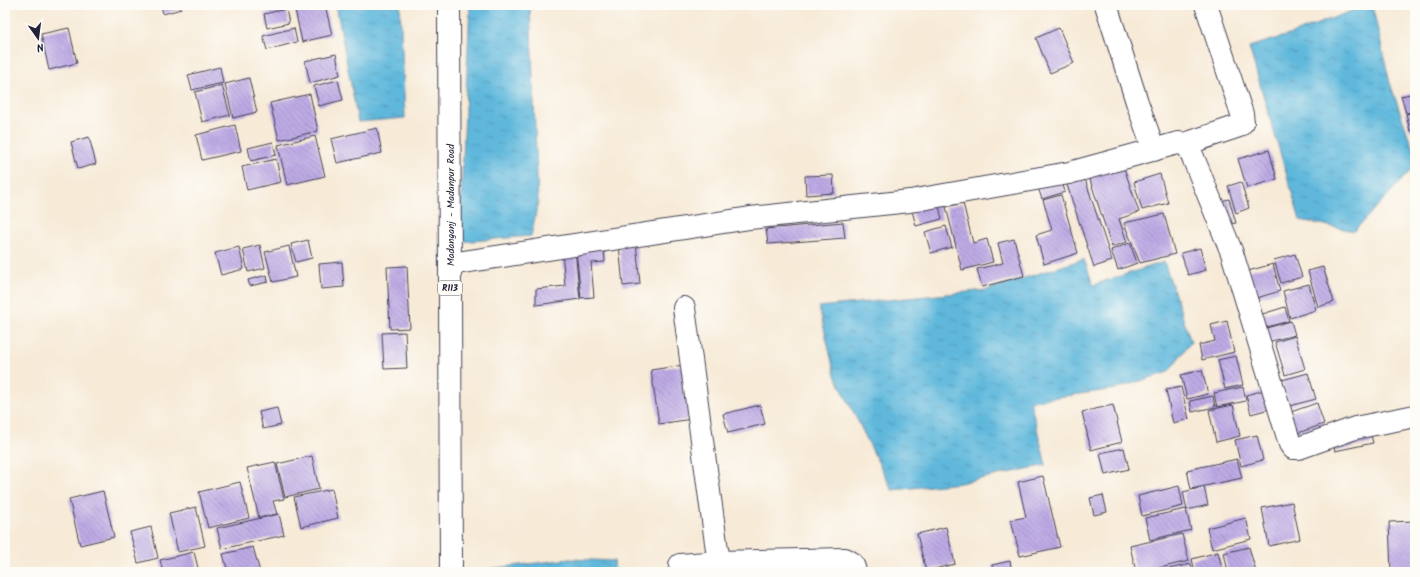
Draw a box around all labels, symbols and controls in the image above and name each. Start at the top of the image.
north arrow [18,18,58,58]
text: N [35,37,46,56]
street label: Madanganj - Madanpur Road [443,143,459,266]
road number: R113 [438,281,462,295]

